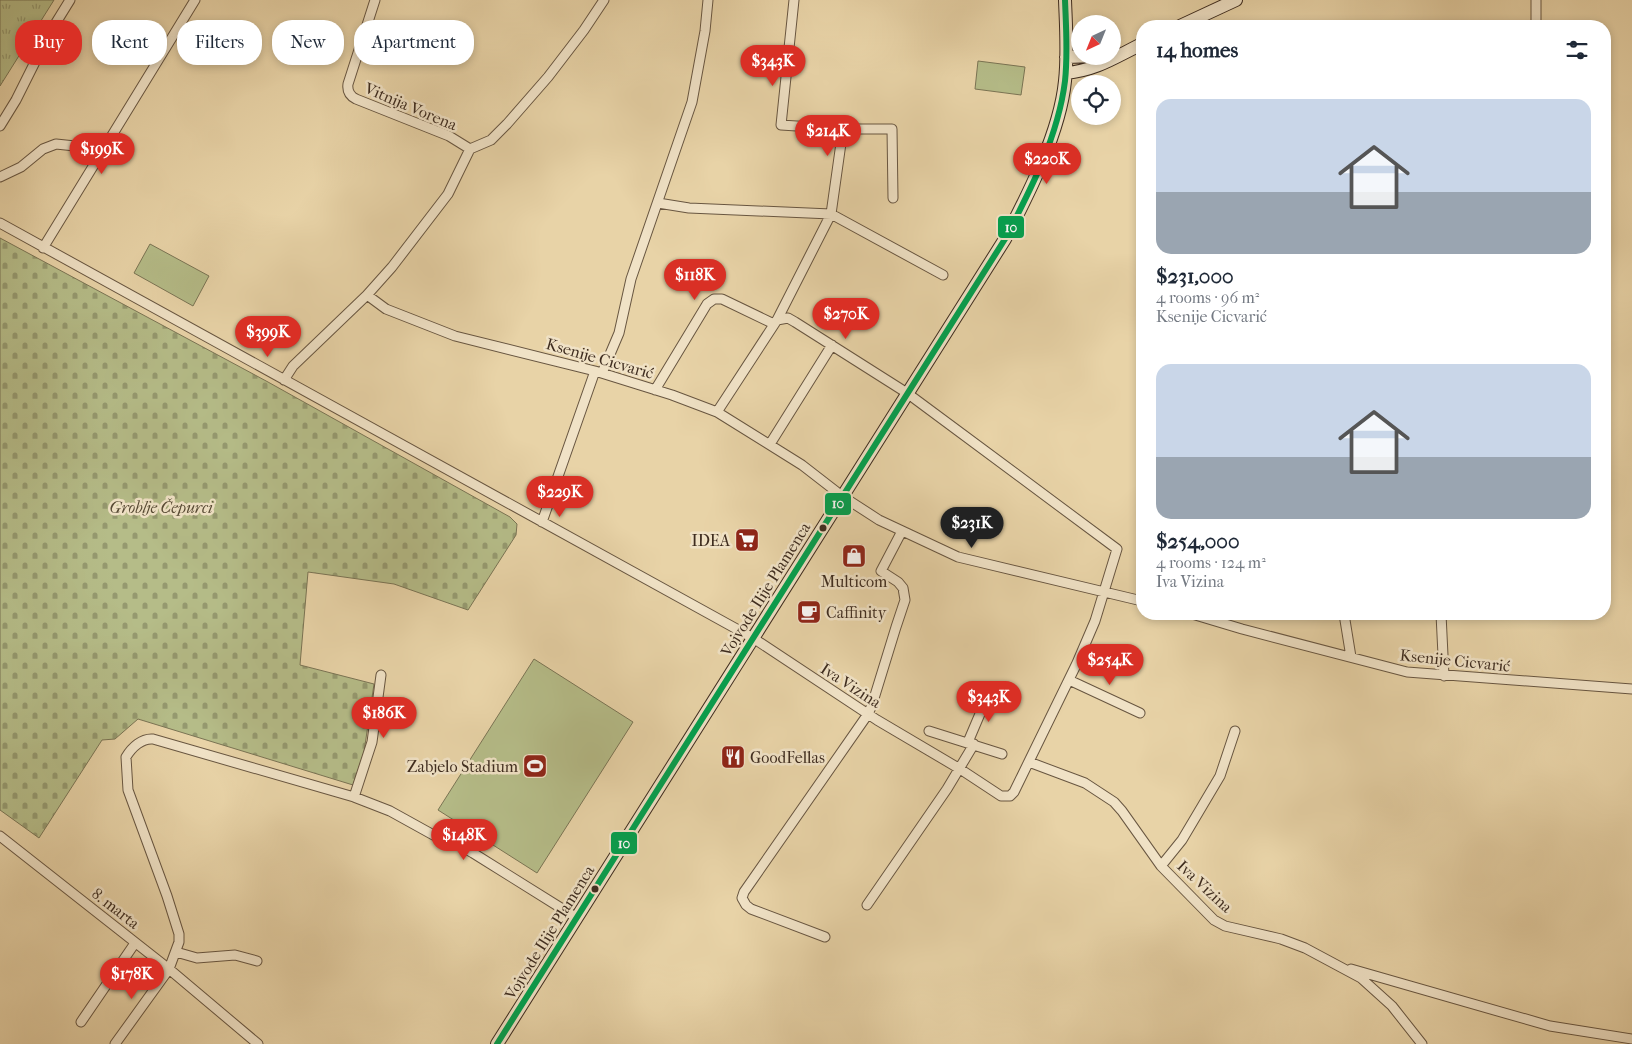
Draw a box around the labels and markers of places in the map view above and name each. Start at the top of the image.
pin: $343K [738,44,808,87]
pin: $214K [793,114,863,157]
pin: $199K [67,132,137,175]
pin: $220K [1012,142,1082,185]
pin: $118K [660,258,730,301]
pin: $270K [811,298,881,340]
pin: $399K [233,316,303,358]
pin: $229K [525,476,595,518]
pin: $231K [937,506,1007,549]
unlabelled marker [818,523,828,533]
supermarket icon: IDEA [734,527,760,553]
place label: IDEA [692,531,731,550]
shop icon: Multicom [841,543,867,569]
place label: Multicom [821,572,888,591]
cafe icon: Caffinity [796,599,822,625]
place label: Caffinity [826,603,887,622]
pin: $254K [1075,644,1145,686]
pin: $343K [954,680,1024,723]
pin: $186K [349,696,419,739]
restaurant icon: GoodFellas [720,744,746,770]
place label: GoodFellas [750,748,825,767]
sports icon: Zabjelo Stadium [522,753,548,779]
place label: Zabjelo Stadium [407,757,519,776]
pin: $148K [429,818,499,861]
unlabelled marker [590,884,600,894]
pin: $178K [97,958,167,1000]

